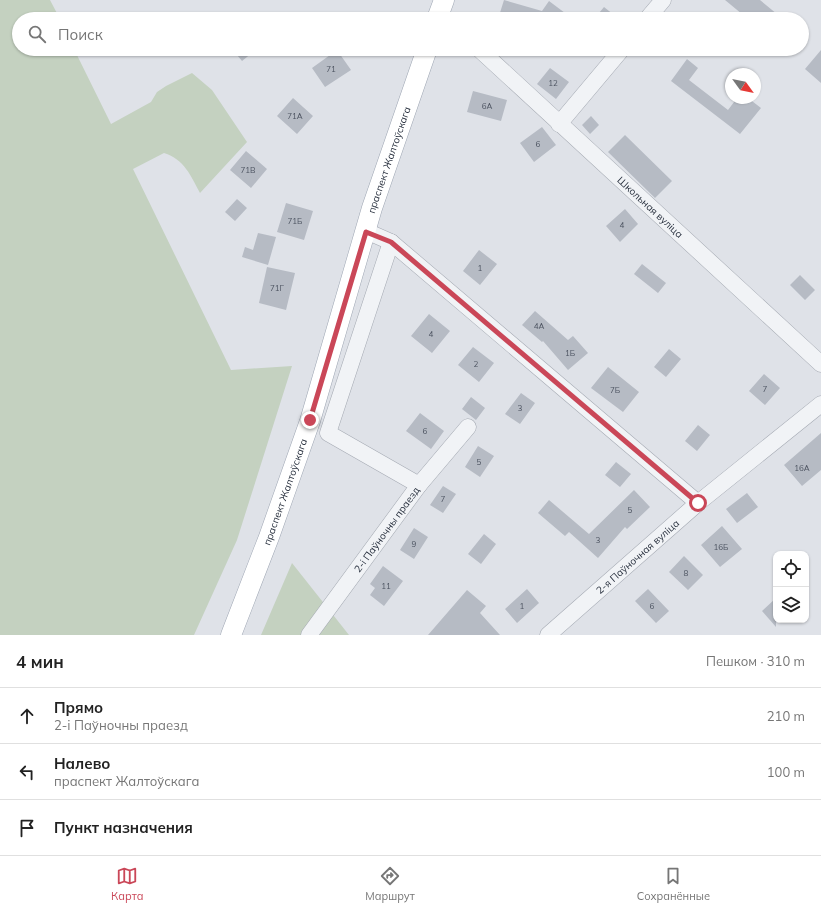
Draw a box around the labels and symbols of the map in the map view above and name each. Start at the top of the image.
house number: 71 [326,64,336,74]
north arrow [725,68,761,104]
house number: 12 [548,78,558,88]
house number: 6А [482,101,492,111]
street label: праспект Жалтоўскага [365,105,414,215]
house number: 71А [287,111,303,121]
house number: 6 [536,139,541,149]
house number: 71В [240,165,256,175]
street label: Школьная вуліца [614,174,686,241]
house number: 71Б [287,216,303,226]
house number: 4 [620,220,625,230]
house number: 1 [478,263,483,273]
house number: 71Г [270,283,285,293]
house number: 4А [534,321,544,331]
house number: 4 [429,329,434,339]
house number: 1Б [565,348,576,358]
house number: 2 [474,359,479,369]
house number: 7 [763,384,768,394]
house number: 7Б [610,385,621,395]
house number: 3 [518,403,523,413]
route end [301,411,319,429]
house number: 6 [423,426,428,436]
street label: праспект Жалтоўскага [260,437,310,547]
house number: 5 [477,457,482,467]
house number: 16А [794,463,810,473]
street label: 2-і Паўночны праезд [351,484,423,575]
house number: 7 [441,494,446,504]
route start [689,494,707,512]
house number: 5 [628,505,633,515]
street label: 2-я Паўночная вуліца [593,517,682,597]
house number: 3 [596,535,601,545]
house number: 9 [412,539,417,549]
house number: 16Б [713,542,729,552]
house number: 8 [684,568,689,578]
house number: 11 [381,581,391,591]
house number: 1 [520,601,525,611]
house number: 6 [650,601,655,611]

